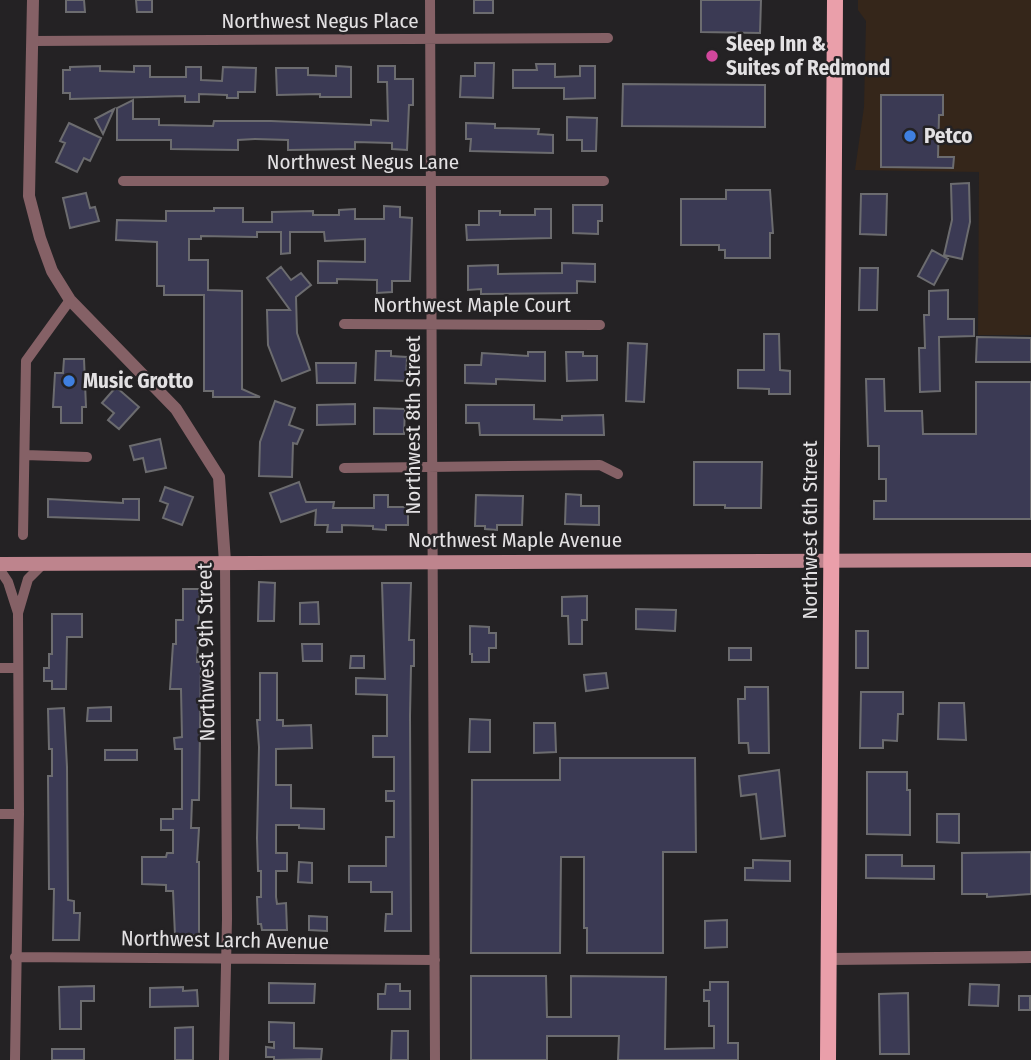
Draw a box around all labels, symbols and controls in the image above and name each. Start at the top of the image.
street label: Northwest Negus Place [221,8,419,34]
place label: Sleep Inn & Suites of Redmond [726,31,890,81]
marker: Sleep Inn & Suites of Redmond [704,48,720,64]
place label: Petco [924,123,972,149]
marker: Petco [902,128,918,144]
street label: Northwest Negus Lane [267,149,459,175]
street label: Northwest Maple Court [373,292,571,318]
street label: Northwest 8th Street [400,335,426,514]
place label: Music Grotto [83,368,194,394]
marker: Music Grotto [61,373,77,389]
street label: Northwest 6th Street [797,440,823,619]
street label: Northwest Maple Avenue [408,527,622,553]
street label: Northwest 9th Street [191,562,221,742]
street label: Northwest Larch Avenue [121,925,329,955]

